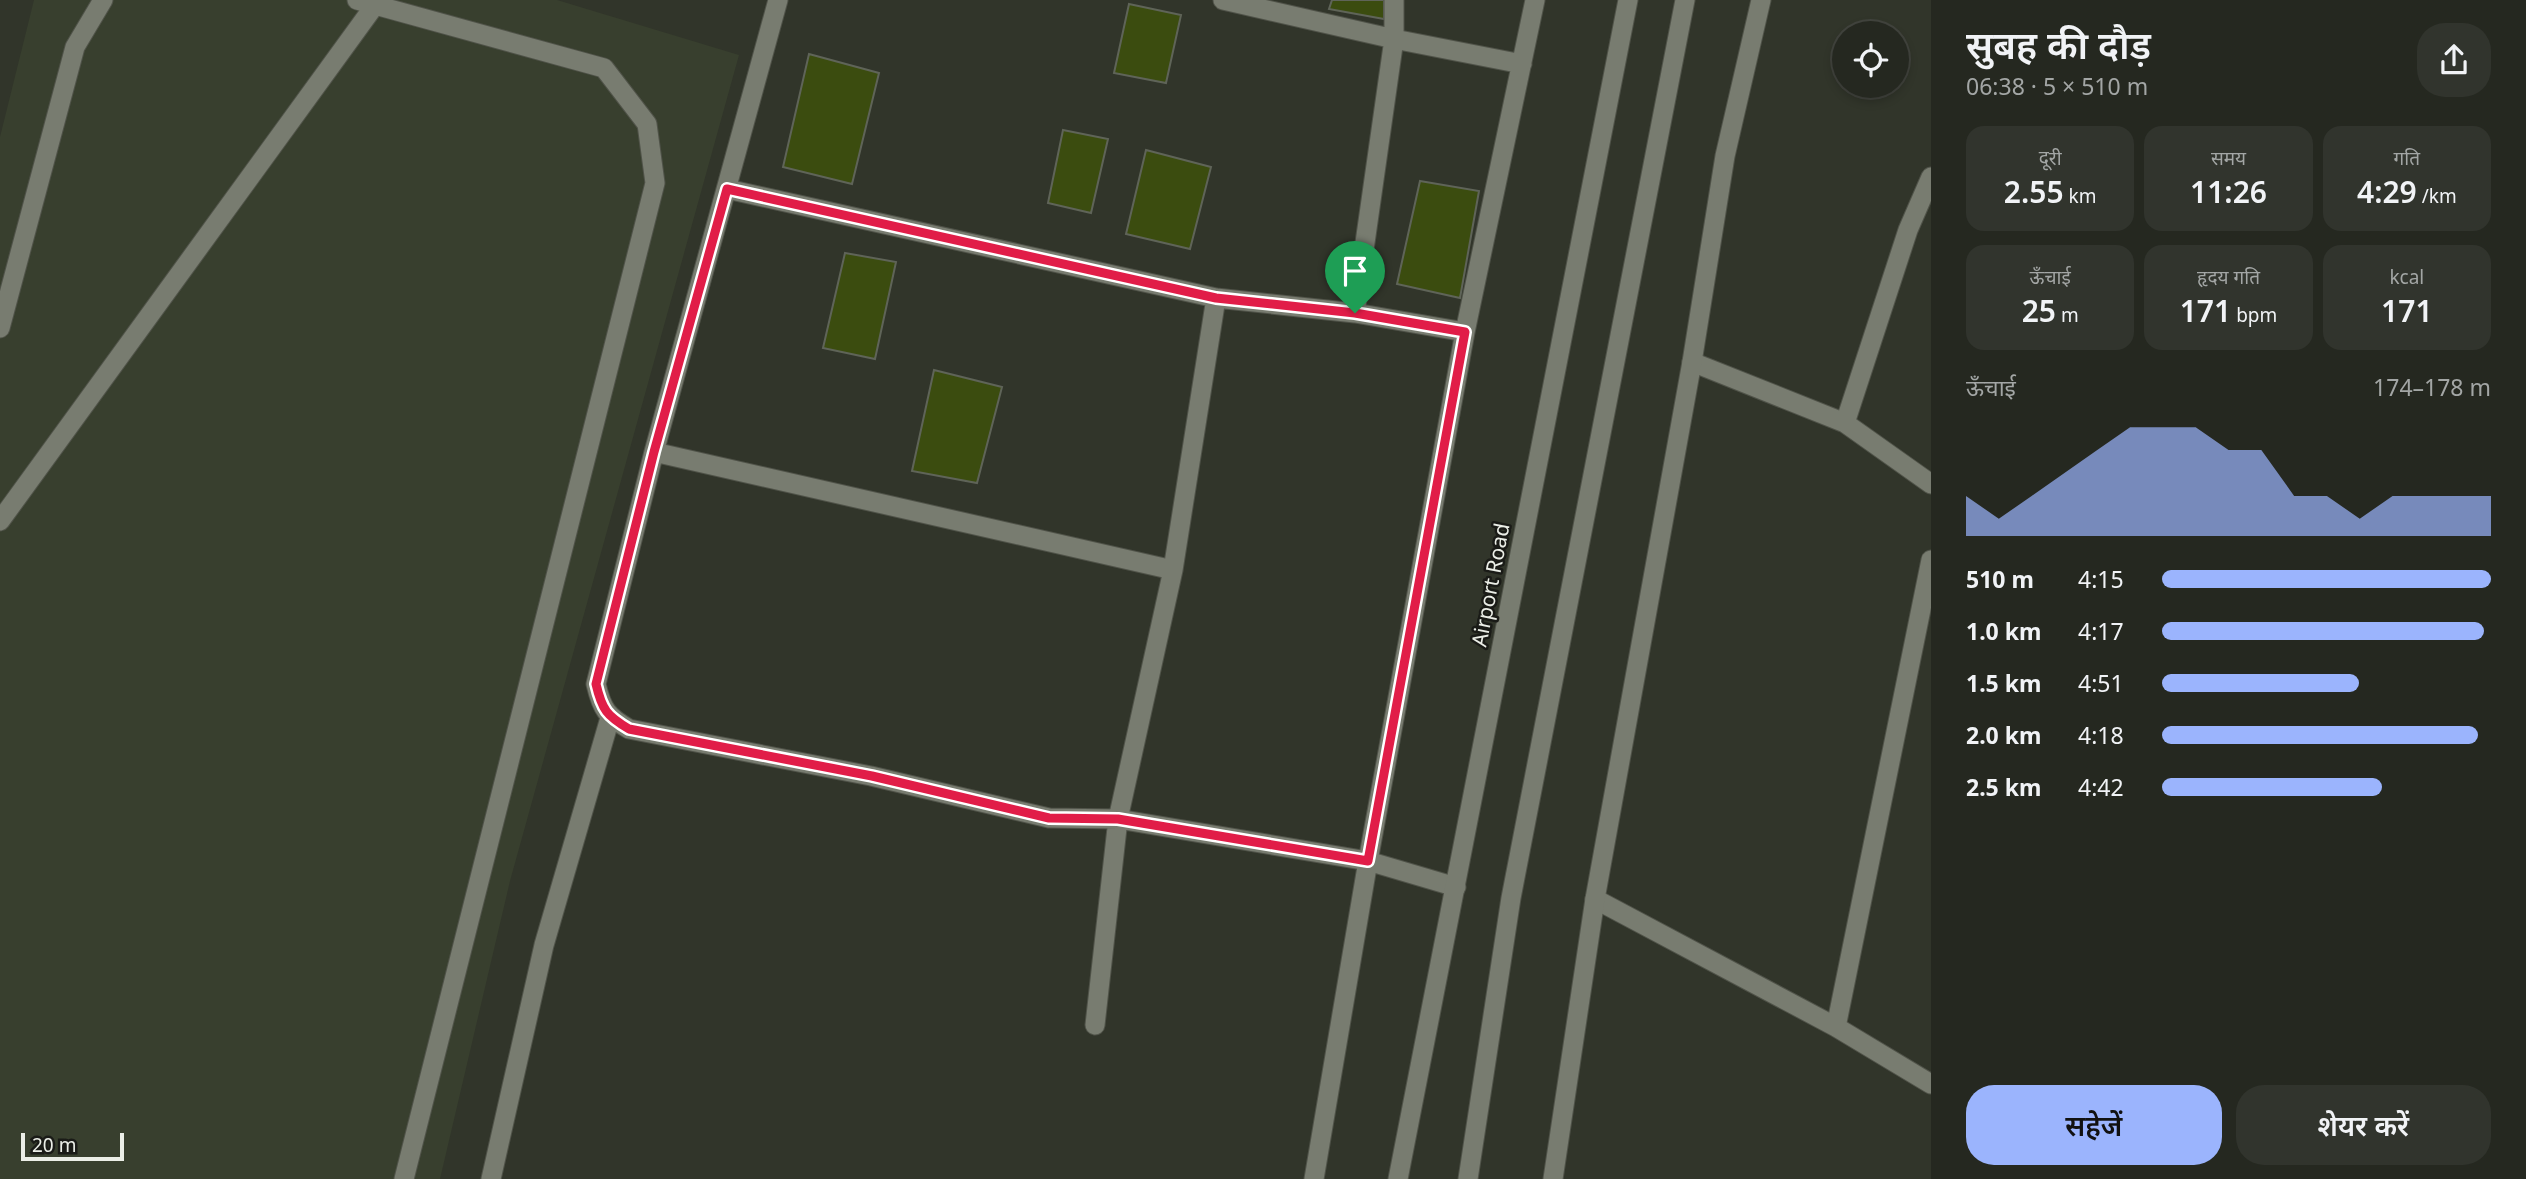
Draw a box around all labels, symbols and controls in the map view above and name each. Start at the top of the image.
text: सुबह की दौड़ [1966,18,2151,70]
map controls [1832,21,1909,98]
button: locate [1832,21,1909,98]
button: share [2417,23,2491,97]
text: 06:38 · 5 × 510 m [1966,70,2148,102]
text: दूरी [2039,145,2062,171]
text: समय [2211,145,2246,171]
text: गति [2394,145,2420,171]
text: 2.55 [2004,171,2064,212]
text: 11:26 [2190,171,2267,212]
text: 4:29 [2357,171,2417,212]
text: km [2064,183,2096,209]
text: /km [2417,183,2457,209]
pin [1325,241,1385,313]
icon: arrive [1336,252,1374,290]
text: ऊँचाई [2030,264,2071,290]
text: हृदय गति [2197,264,2260,290]
text: kcal [2389,264,2424,290]
text: 25 [2022,290,2056,331]
text: 171 [2180,290,2231,331]
text: 171 [2381,290,2433,331]
text: m [2056,302,2079,328]
text: bpm [2231,302,2277,328]
text: ऊँचाई [1966,371,2016,403]
text: 174–178 m [2373,371,2491,403]
street label: Airport Road [1464,521,1516,649]
text: 510 m [1966,563,2034,595]
text: 4:15 [2078,563,2124,595]
text: 1.0 km [1966,615,2041,647]
text: 4:17 [2078,615,2124,647]
text: 1.5 km [1966,667,2041,699]
text: 4:51 [2078,667,2124,699]
text: 2.0 km [1966,719,2041,751]
text: 4:18 [2078,719,2124,751]
text: 2.5 km [1966,771,2041,803]
text: 4:42 [2078,771,2124,803]
button: सहेजें [1966,1085,2222,1165]
button: शेयर करें [2236,1085,2491,1165]
scale bar [21,1130,124,1162]
text: 20 m [32,1132,76,1158]

